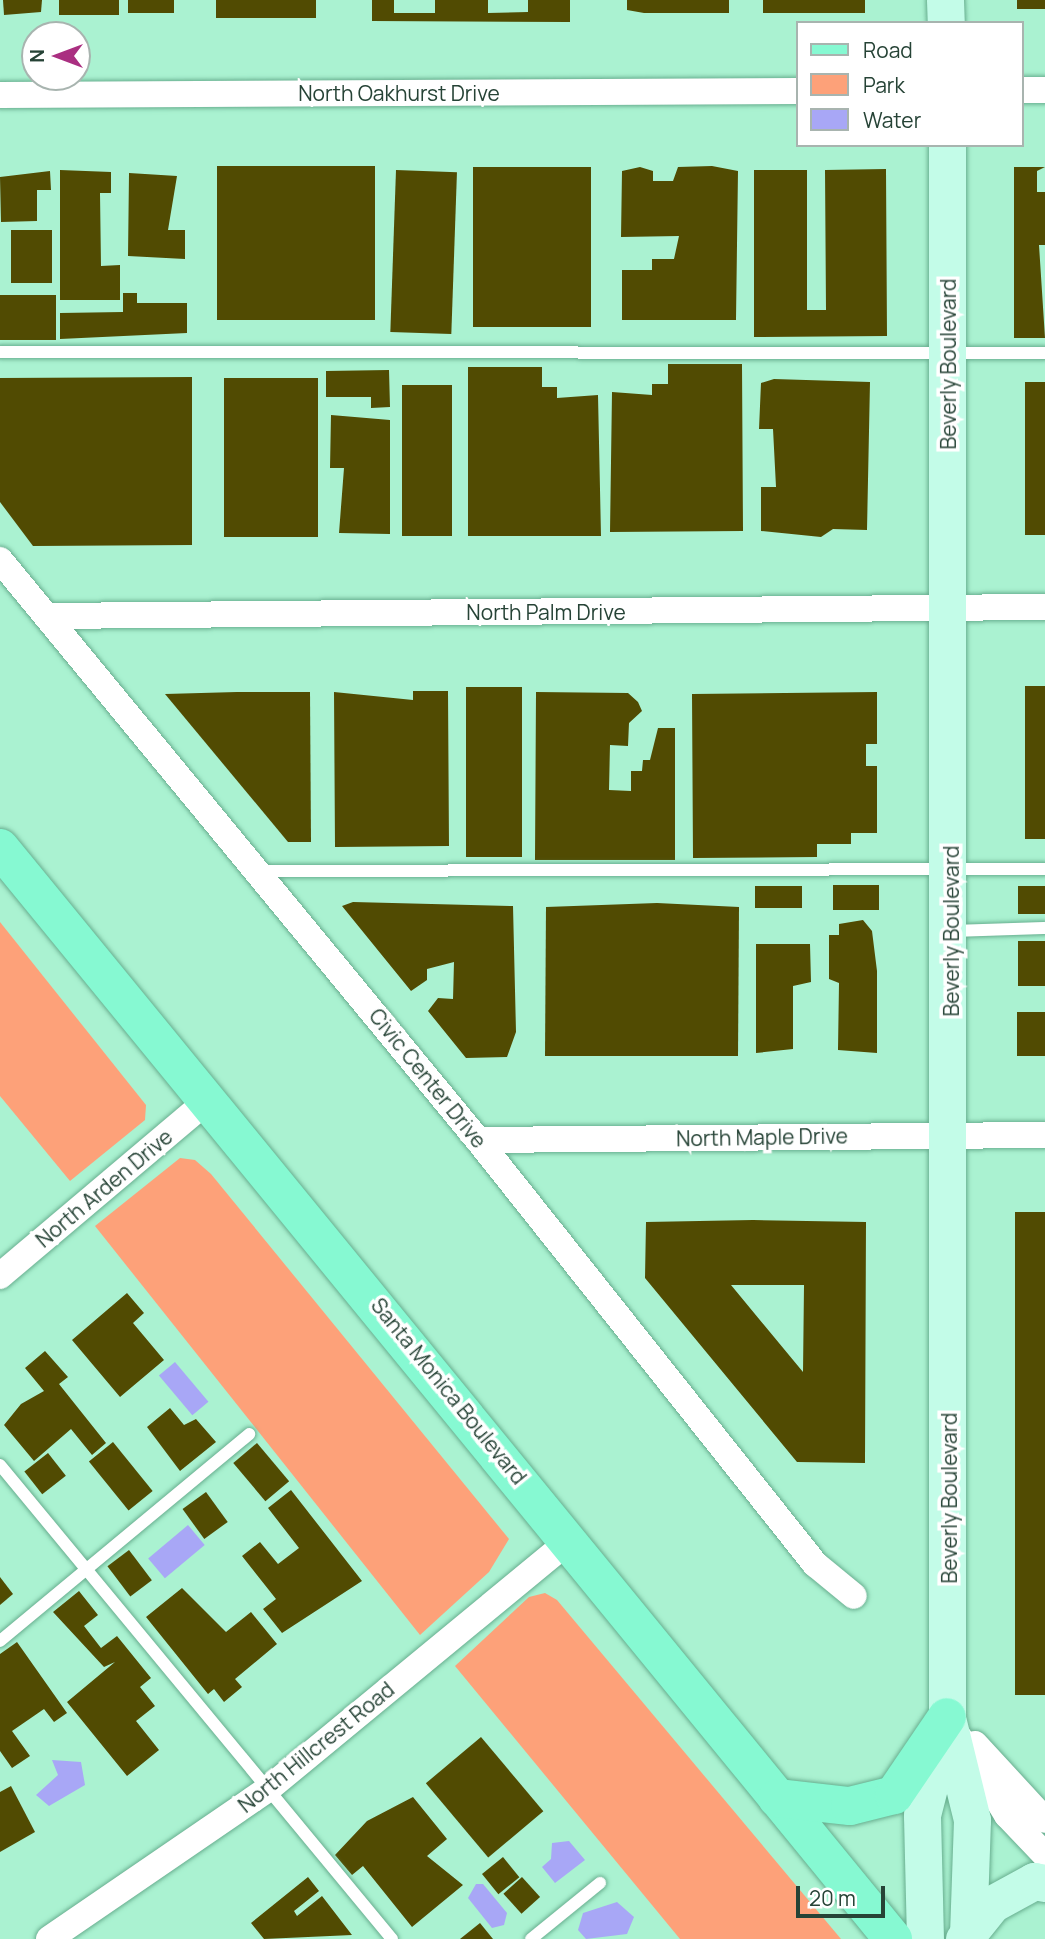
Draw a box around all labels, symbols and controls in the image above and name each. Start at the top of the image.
north arrow [21,21,91,91]
legend [796,21,1024,147]
text: Road [863,36,913,64]
text: N [24,49,50,63]
text: Park [863,71,905,99]
street label: North Oakhurst Drive [298,80,500,106]
text: Water [863,106,921,134]
street label: Beverly Boulevard [935,278,961,450]
street label: North Palm Drive [466,599,626,625]
street label: Beverly Boulevard [938,845,964,1017]
street label: Civic Center Drive [364,1003,492,1153]
street label: North Maple Drive [676,1123,848,1151]
street label: North Arden Drive [31,1124,177,1252]
street label: Santa Monica Boulevard [366,1293,532,1489]
street label: Beverly Boulevard [936,1412,962,1584]
street label: North Hillcrest Road [233,1676,399,1818]
scale bar [800,1872,889,1916]
text: 20 m [809,1884,856,1912]

